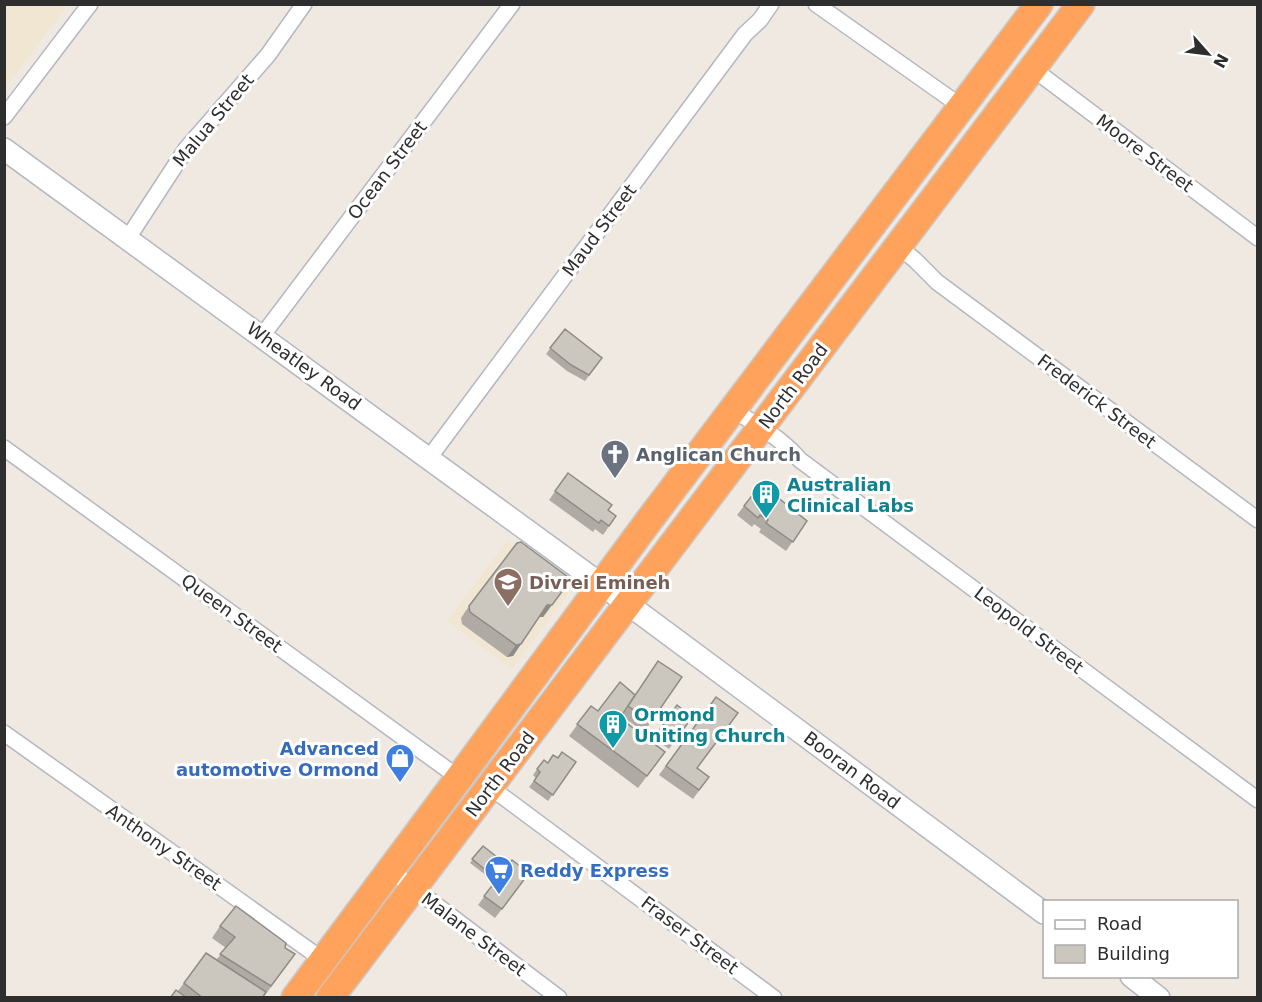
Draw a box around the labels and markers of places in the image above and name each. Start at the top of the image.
church icon: Anglican Church [599,438,631,480]
place label: Anglican Church [636,444,801,465]
place label: Australian Clinical Labs [787,474,914,516]
building icon: Australian Clinical Labs [750,478,782,520]
school or university icon: Divrei Emineh [492,566,524,608]
place label: Divrei Emineh [529,572,670,593]
place label: Ormond Uniting Church [634,704,786,746]
building icon: Ormond Uniting Church [597,708,629,750]
place label: Advanced automotive Ormond [176,738,379,780]
shop icon: Advanced automotive Ormond [384,742,416,784]
supermarket icon: Reddy Express [483,854,515,896]
place label: Reddy Express [520,860,669,881]

